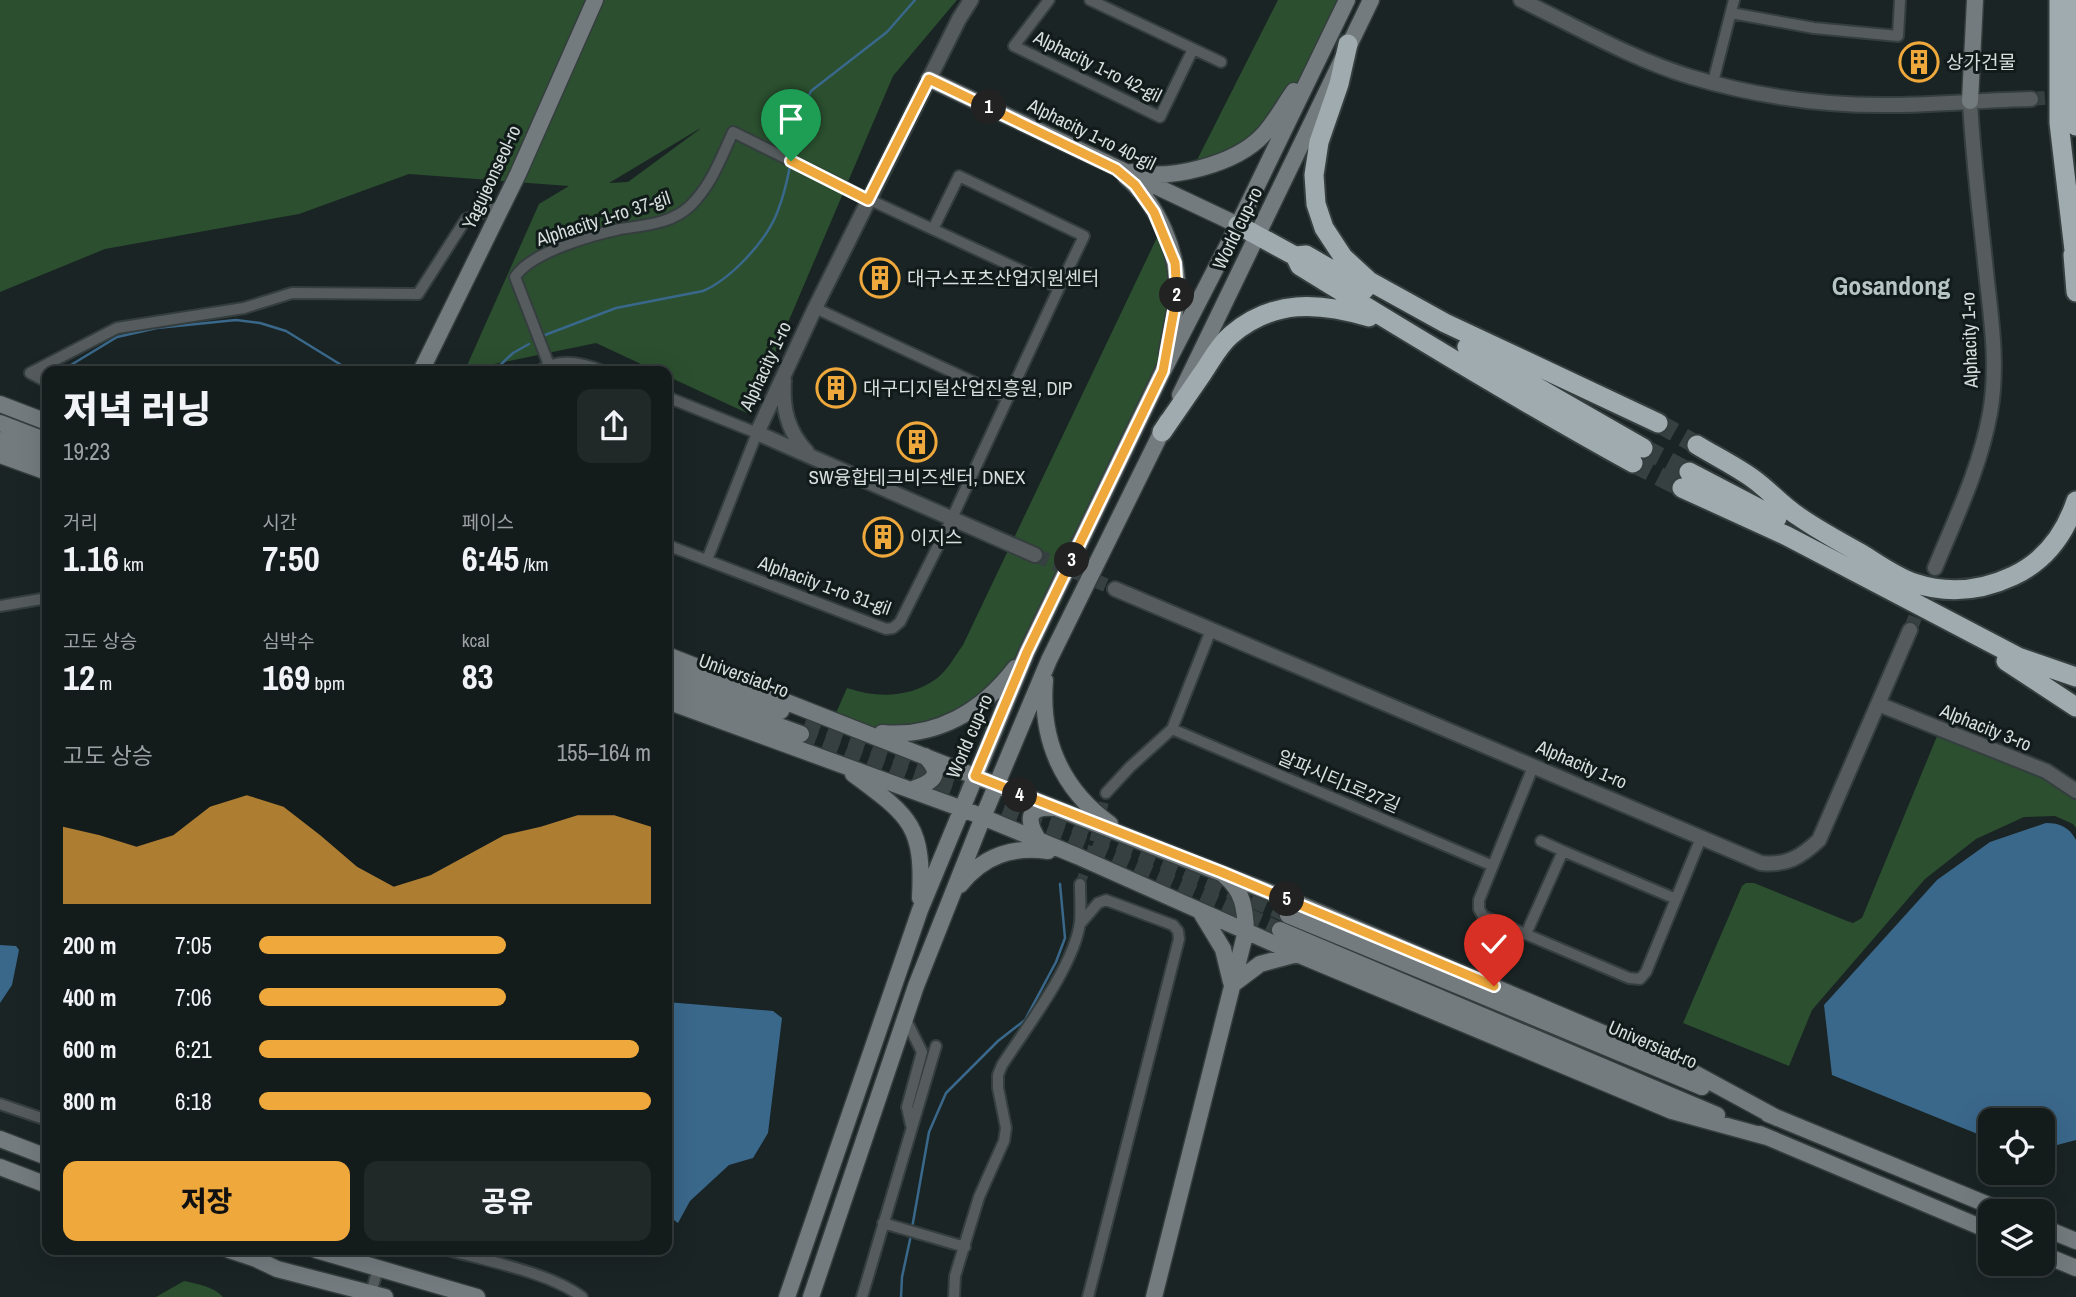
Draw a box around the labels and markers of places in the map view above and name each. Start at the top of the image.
building icon: 상가건물 [1898,41,1940,83]
place label: 상가건물 [1946,49,2016,75]
pin [761,89,821,161]
pin: 1 [972,90,1006,124]
building icon: 대구스포츠산업지원센터 [859,257,901,299]
place label: 대구스포츠산업지원센터 [907,265,1099,291]
pin: 2 [1160,278,1194,312]
building icon: 대구디지털산업진흥원, DIP [815,367,857,409]
place label: 대구디지털산업진흥원, DIP [863,375,1072,401]
building icon: SW융합테크비즈센터, DNEX [896,421,938,463]
place label: SW융합테크비즈센터, DNEX [809,464,1026,490]
building icon: 이지스 [862,516,904,558]
place label: 이지스 [910,524,962,550]
pin: 3 [1054,542,1090,578]
pin: 4 [1002,778,1038,812]
pin: 5 [1270,881,1304,916]
pin [1464,914,1524,986]

